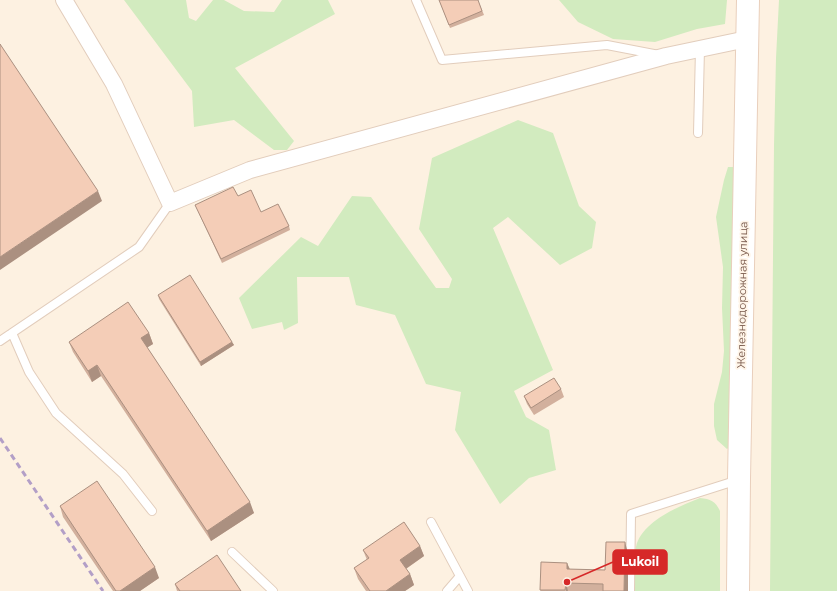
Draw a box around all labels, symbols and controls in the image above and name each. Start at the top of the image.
street label: Железнодорожная улица [734,221,750,369]
callout: Lukoil [613,550,667,574]
text: Lukoil [621,554,659,569]

